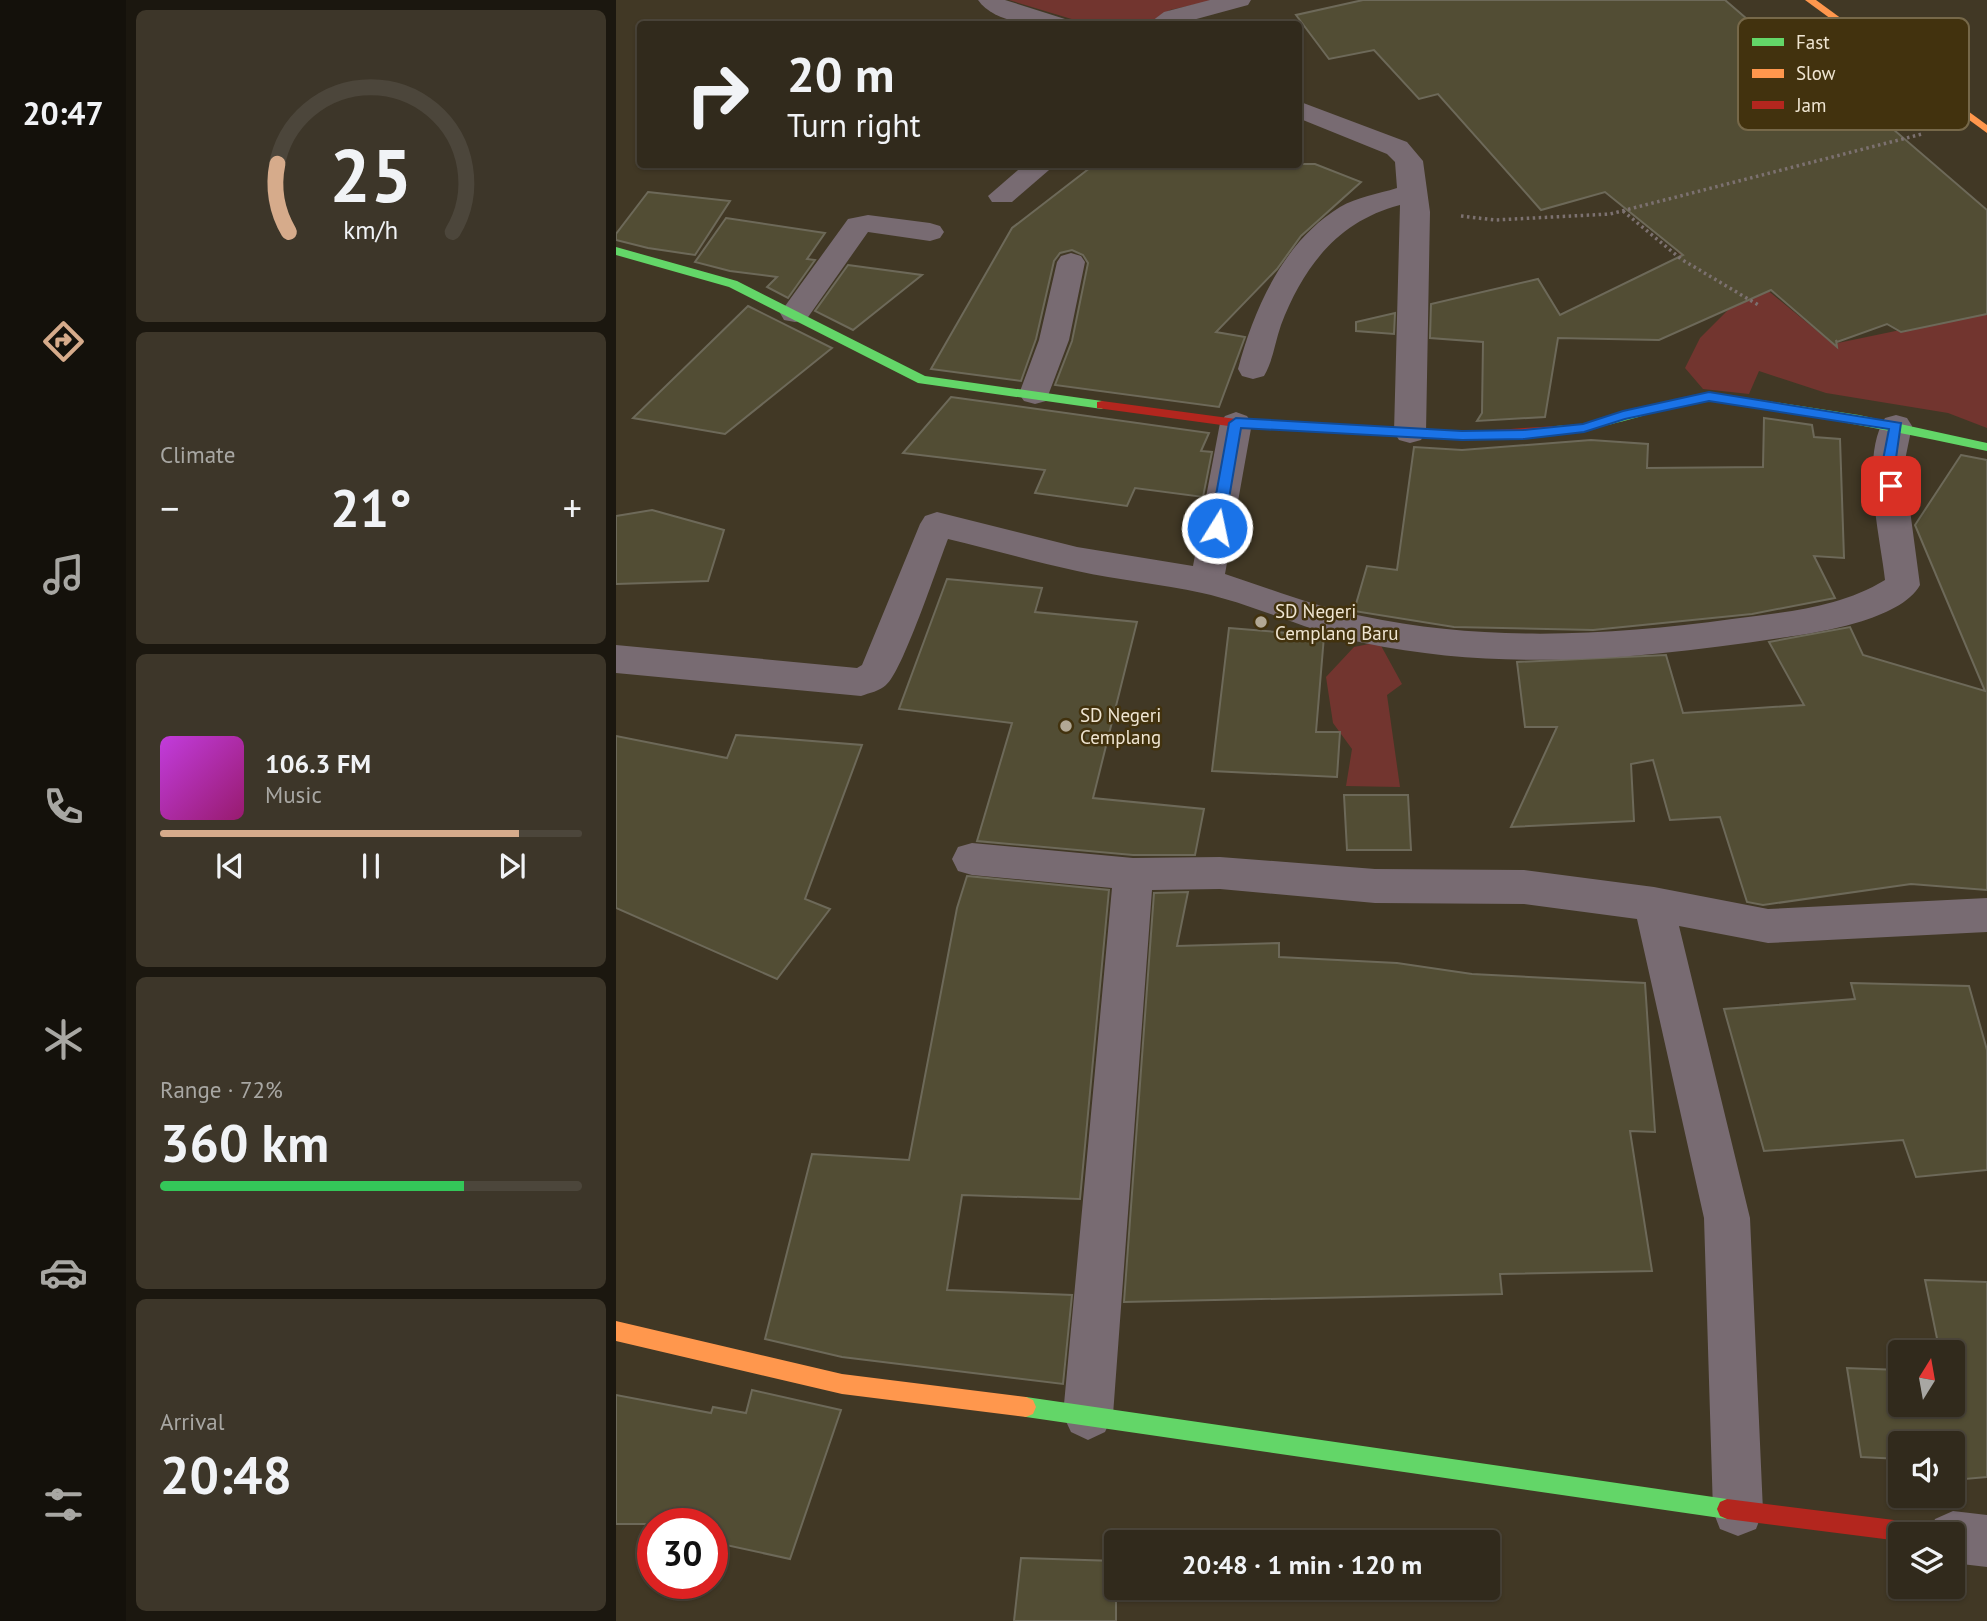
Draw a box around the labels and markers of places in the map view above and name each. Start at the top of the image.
pin [1861,456,1921,516]
place label: SD Negeri Cemplang Baru [1275,599,1398,645]
marker: SD Negeri Cemplang Baru [1253,614,1269,630]
place label: SD Negeri Cemplang [1080,703,1161,749]
marker: SD Negeri Cemplang [1058,718,1074,734]

